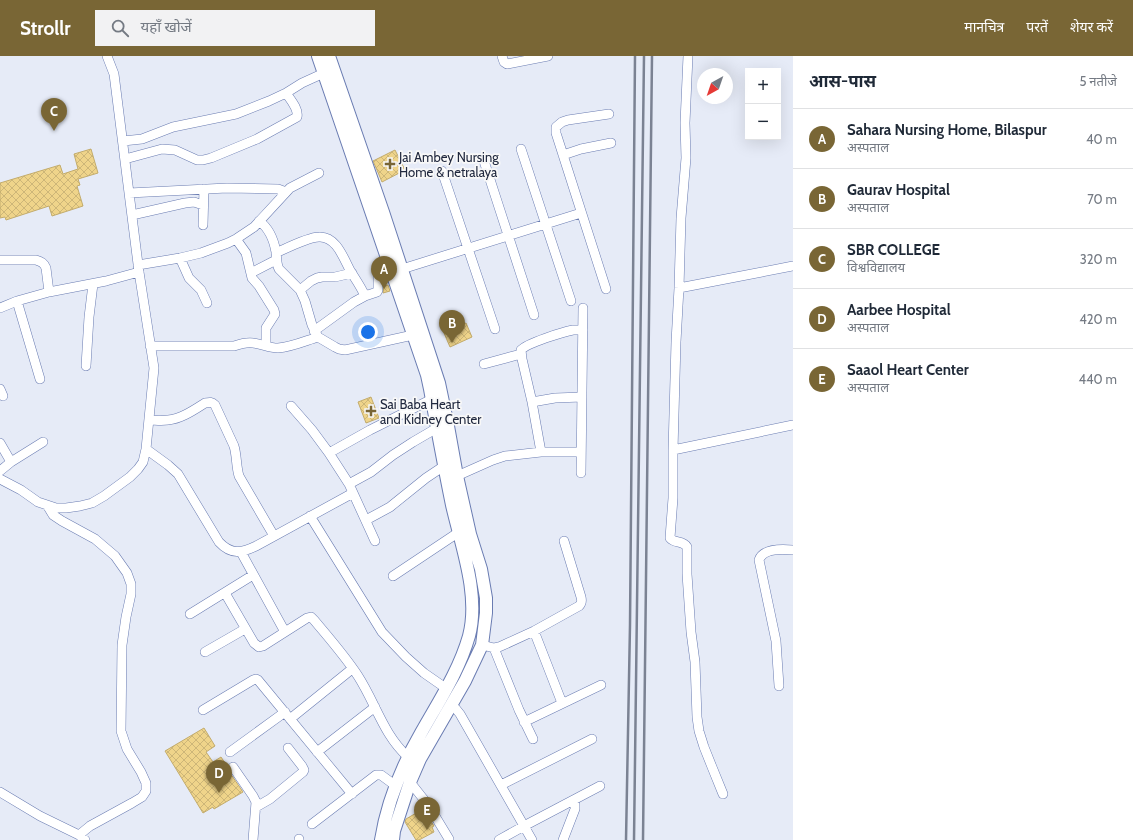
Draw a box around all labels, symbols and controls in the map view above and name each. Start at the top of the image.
search box [95,10,375,46]
text: Strollr [20,17,71,40]
icon: search [109,17,131,39]
text: यहाँ खोजें [141,18,192,36]
text: मानचित्र [964,18,1004,36]
text: परतें [1026,18,1048,36]
text: शेयर करें [1070,18,1113,36]
north arrow [697,68,733,104]
map controls [745,68,781,140]
button: + [745,68,781,104]
text: आस-पास [809,71,876,91]
text: 5 नतीजे [1079,73,1117,89]
pin: C [41,98,67,131]
button: − [745,104,781,140]
text: Sahara Nursing Home, Bilaspur [847,121,1047,139]
text: A [818,131,826,147]
text: 40 m [1086,131,1117,147]
text: अस्पताल [847,139,889,155]
place label: Jai Ambey Nursing Home & netralaya [398,149,499,180]
marker: Jai Ambey Nursing Home & netralaya [384,158,396,170]
text: Gaurav Hospital [847,181,950,199]
text: B [818,191,826,207]
text: 70 m [1087,191,1117,207]
text: अस्पताल [847,199,889,215]
text: SBR COLLEGE [847,241,940,259]
text: C [818,251,826,267]
text: 320 m [1080,251,1117,267]
pin: A [371,256,397,289]
text: विश्वविद्यालय [847,259,905,275]
text: Aarbee Hospital [847,301,951,319]
pin: B [439,310,465,343]
text: D [817,311,827,327]
text: 420 m [1079,311,1117,327]
text: अस्पताल [847,319,889,335]
your location [358,322,378,342]
text: Saaol Heart Center [847,361,969,379]
text: E [818,371,826,387]
text: 440 m [1079,371,1117,387]
text: अस्पताल [847,379,889,395]
place label: Sai Baba Heart and Kidney Center [380,396,482,427]
marker: Sai Baba Heart and Kidney Center [365,405,377,417]
pin: D [206,760,232,793]
pin: E [414,797,440,830]

